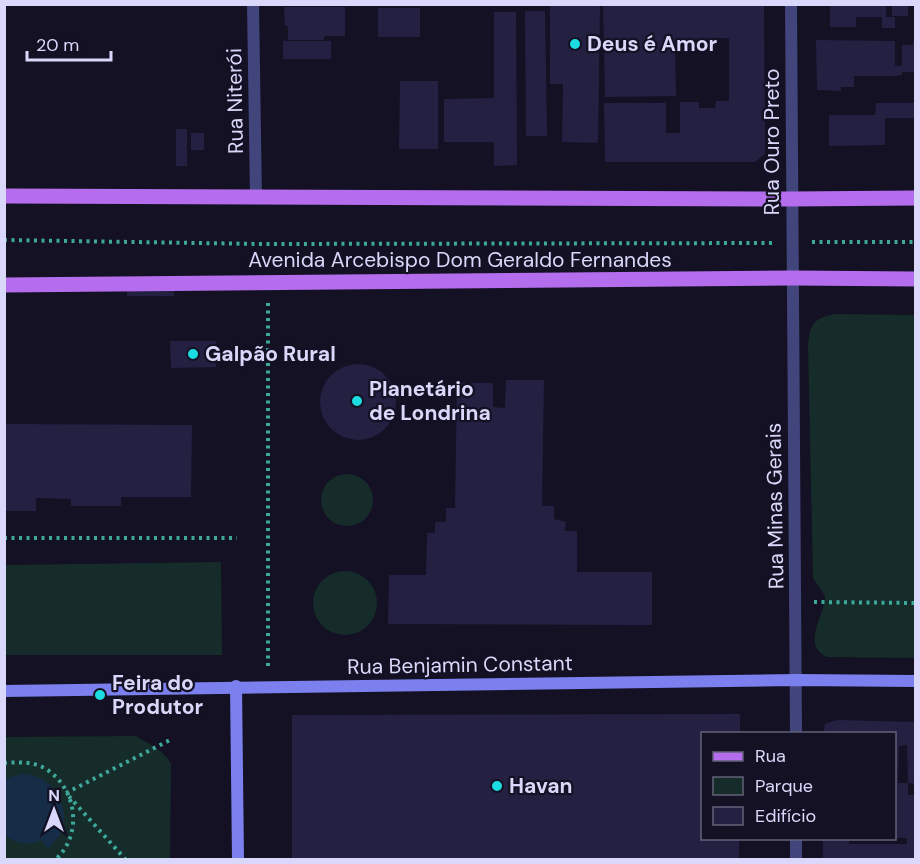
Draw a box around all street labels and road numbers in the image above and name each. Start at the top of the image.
street label: Rua Niterói [220,48,250,154]
street label: Rua Ouro Preto [758,69,786,215]
street label: Avenida Arcebispo Dom Geraldo Fernandes [248,246,672,274]
street label: Rua Minas Gerais [760,423,790,589]
street label: Rua Benjamin Constant [347,649,573,681]

